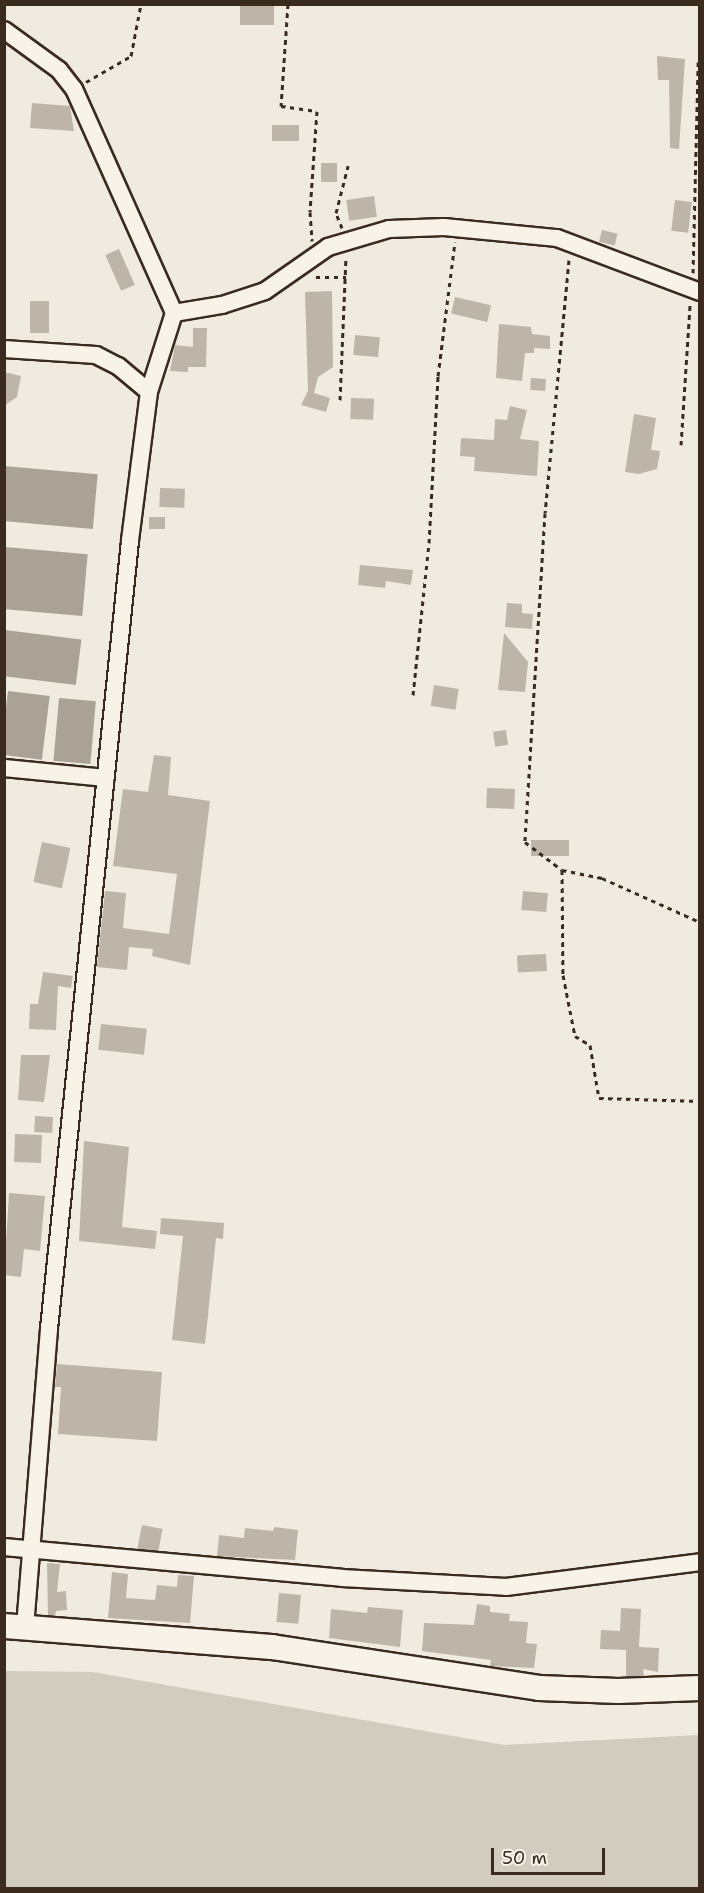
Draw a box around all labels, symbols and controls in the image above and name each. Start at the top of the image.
scale bar [494,1836,608,1874]
text: 50 m [502,1846,547,1870]

